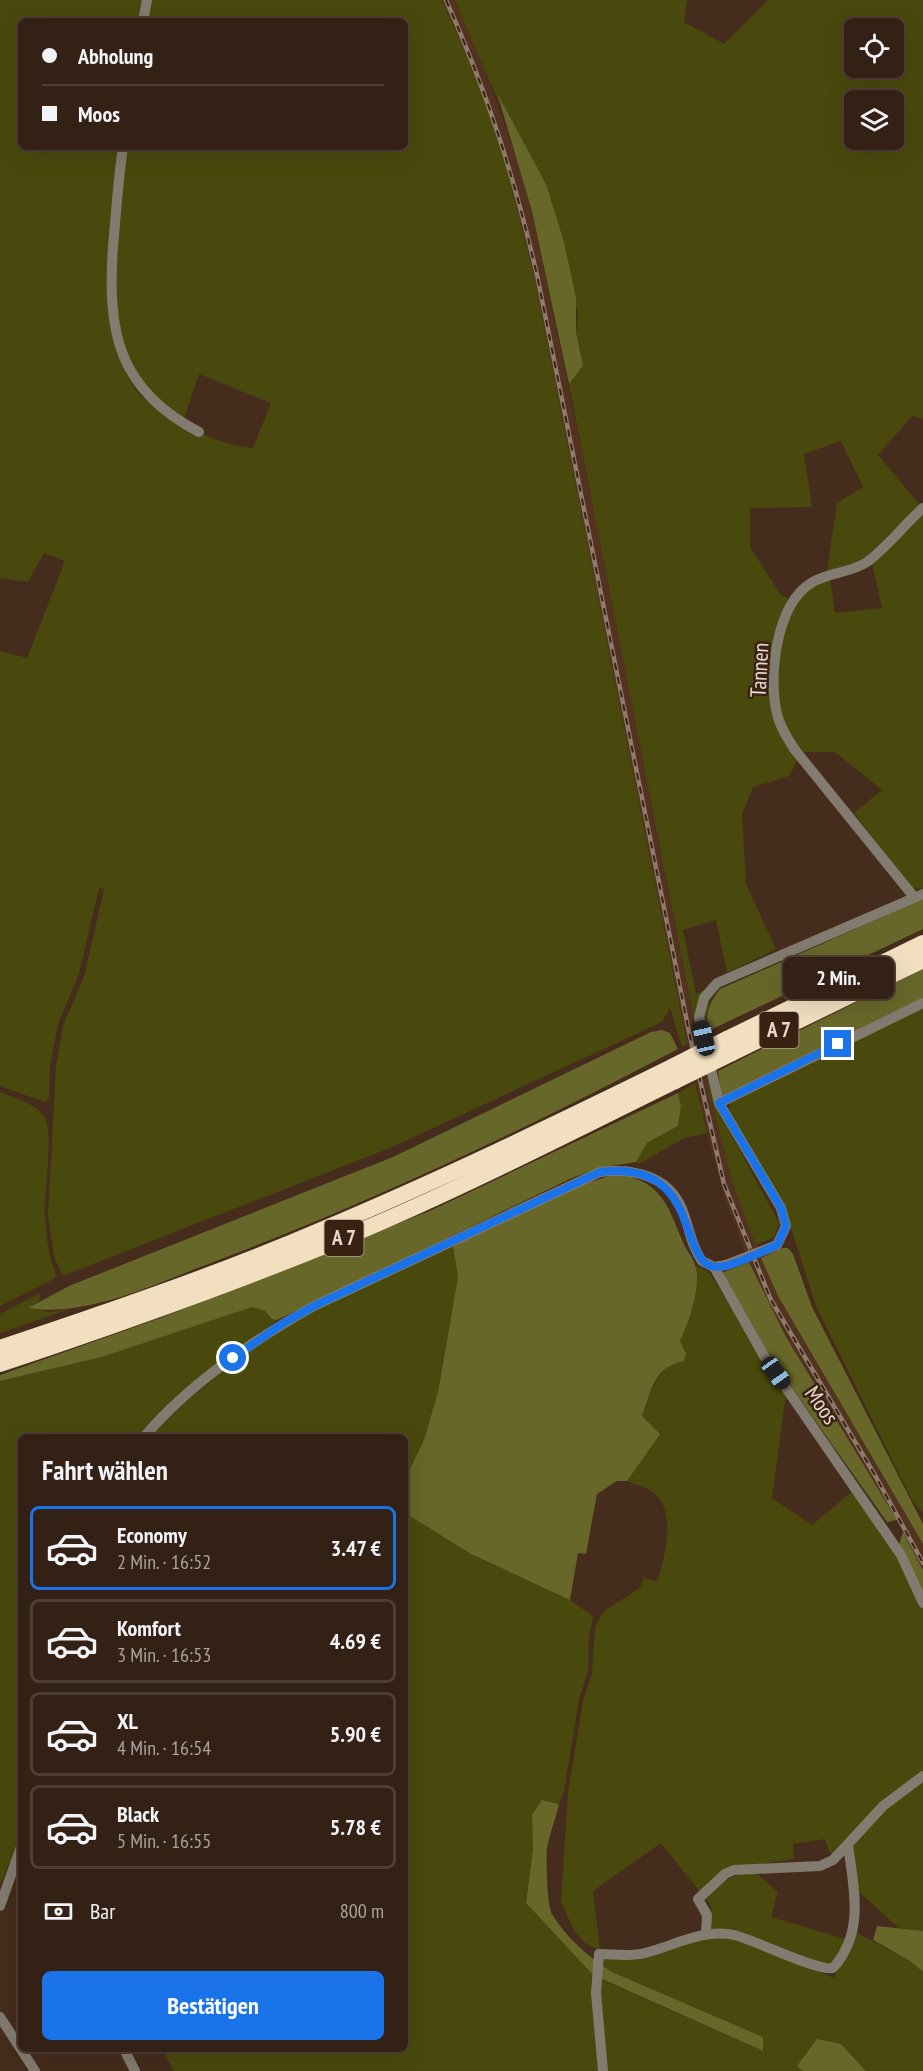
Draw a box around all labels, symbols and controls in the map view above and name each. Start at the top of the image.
map controls [844,18,904,150]
button: locate [844,18,904,78]
text: Abholung [78,42,153,70]
button: layers [844,90,904,150]
text: Moos [78,100,120,128]
street label: Tannen [744,642,774,698]
callout: 2 Min. [782,957,894,999]
text: 2 Min. [816,965,861,991]
road number: A 7 [760,1012,798,1048]
car [691,1018,717,1058]
route end [824,1030,851,1057]
road number: A 7 [324,1220,364,1256]
route start [219,1344,246,1371]
car [758,1353,794,1393]
street label: Moos [799,1380,845,1430]
text: Fahrt wählen [42,1453,168,1487]
icon: car [45,1521,99,1575]
text: Economy [117,1521,187,1549]
text: 3.47 € [331,1534,381,1562]
text: 2 Min. · 16:52 [117,1549,211,1575]
icon: car [45,1614,99,1668]
text: Komfort [117,1614,181,1642]
text: 4.69 € [330,1627,381,1655]
text: 3 Min. · 16:53 [117,1642,211,1668]
icon: car [45,1707,99,1761]
text: XL [117,1707,138,1735]
text: 5.90 € [330,1720,381,1748]
text: 4 Min. · 16:54 [117,1735,211,1761]
icon: car [45,1800,99,1854]
text: Black [117,1800,159,1828]
text: 5.78 € [330,1813,381,1841]
text: 5 Min. · 16:55 [117,1828,211,1854]
icon: cash [42,1895,75,1928]
text: Bar [90,1897,115,1925]
text: 800 m [340,1898,384,1924]
button: Bestätigen [42,1971,384,2040]

